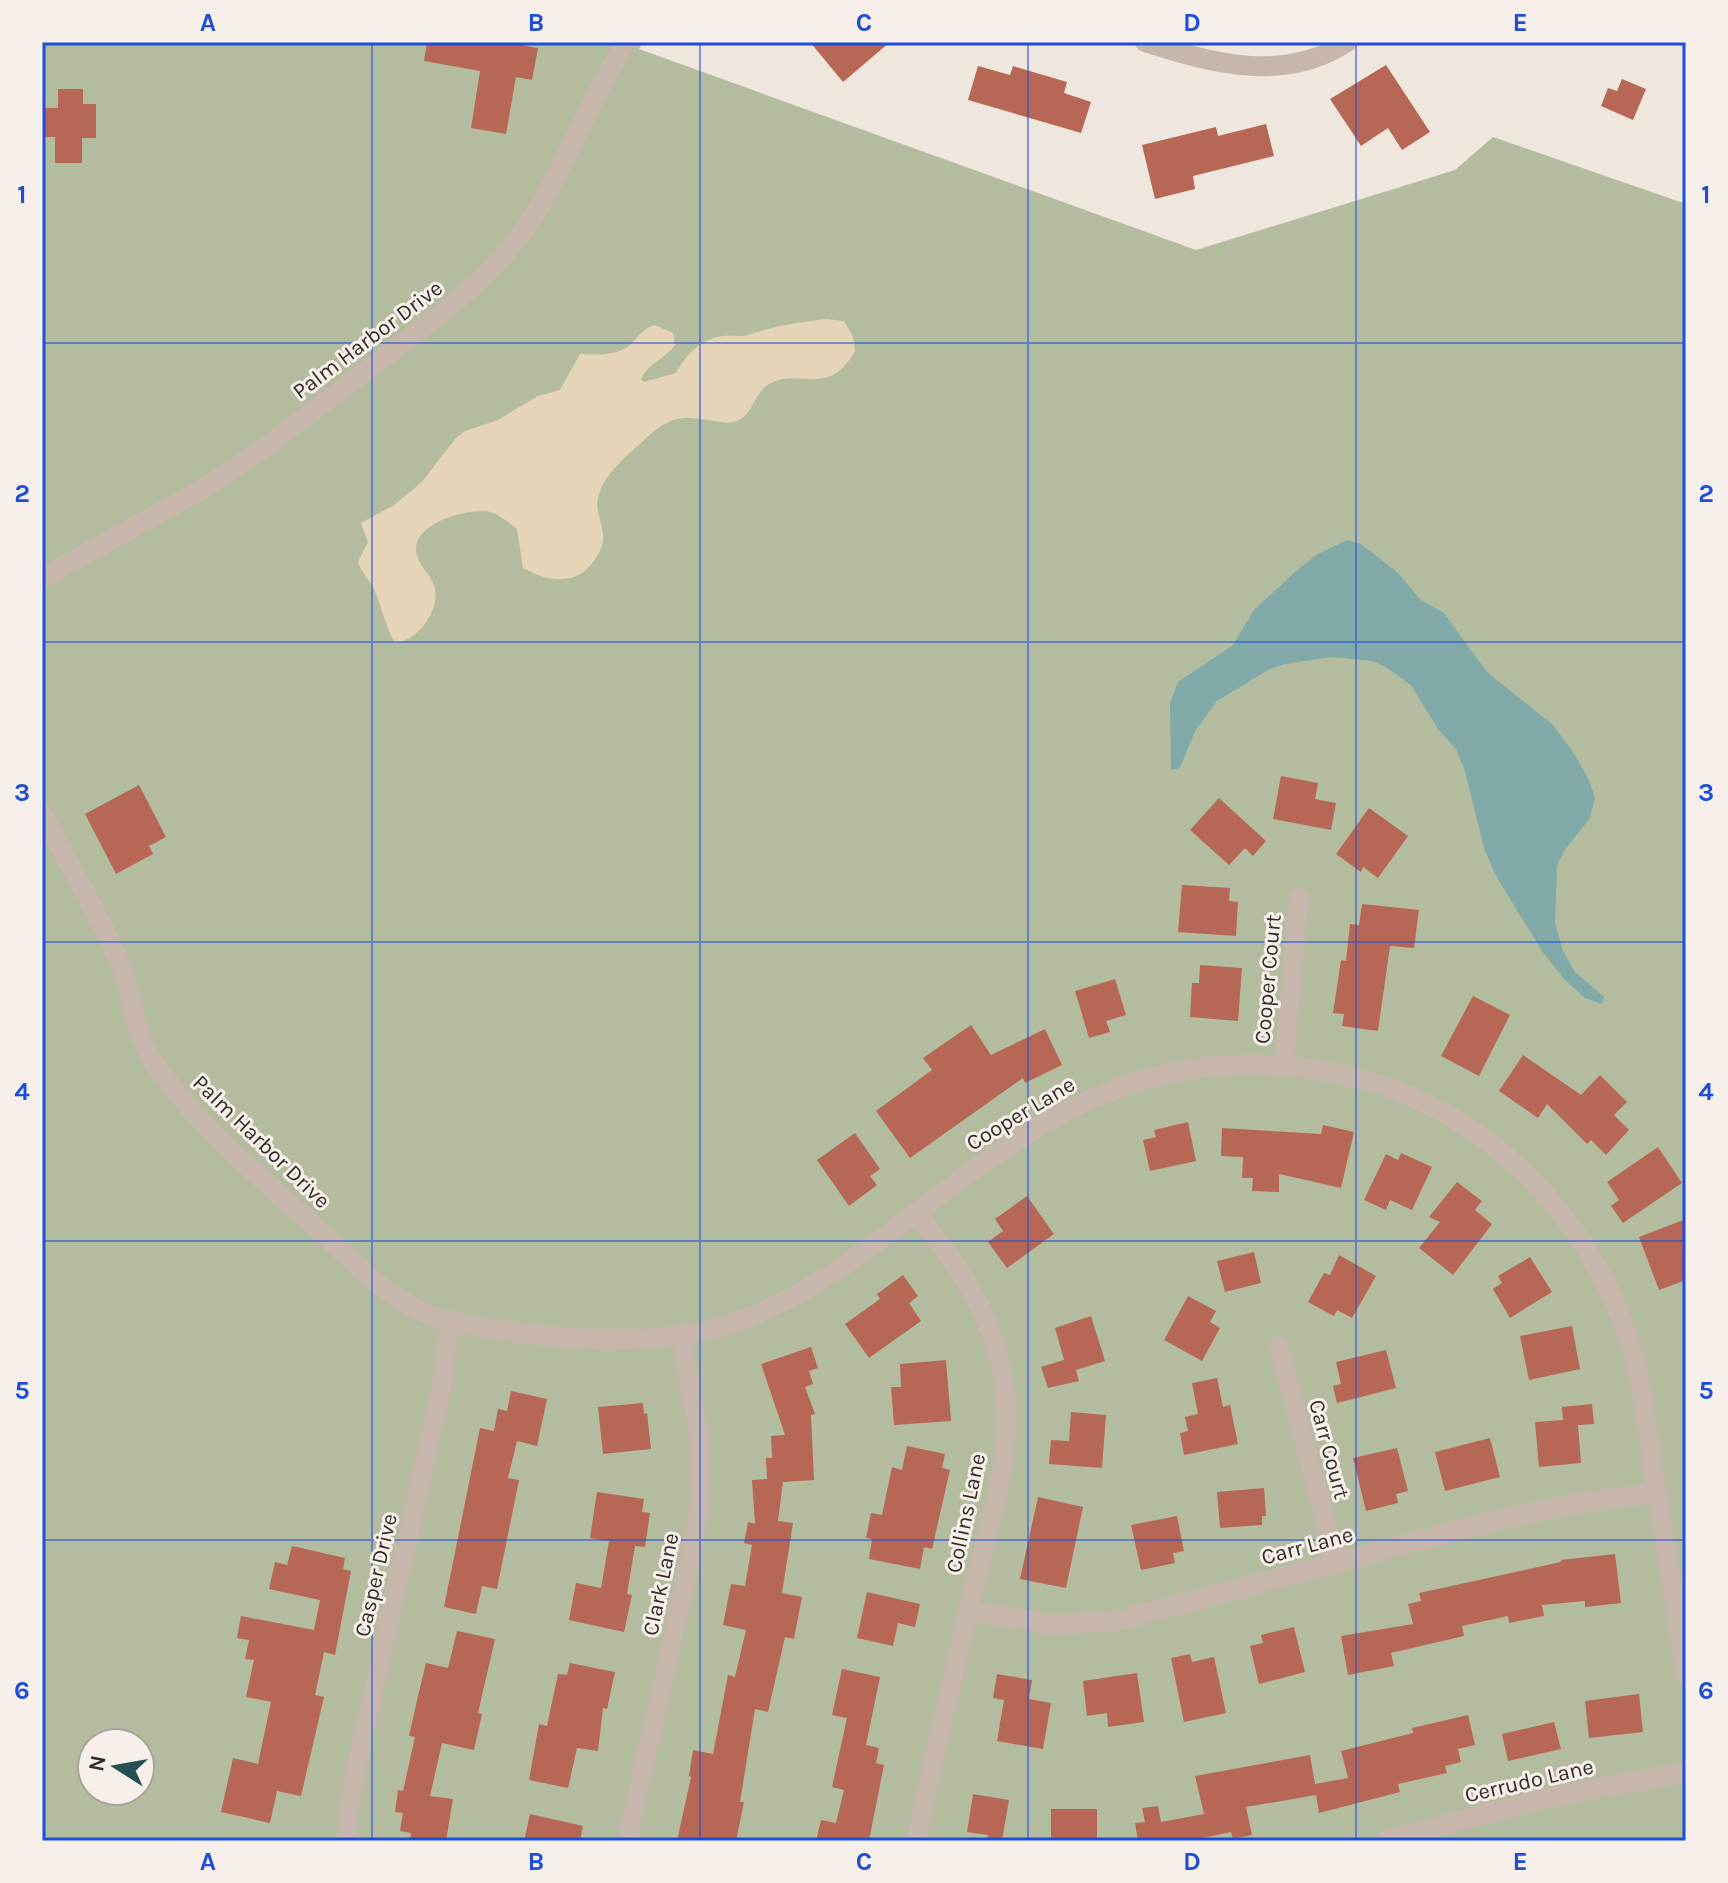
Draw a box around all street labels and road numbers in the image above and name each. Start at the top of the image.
street label: Palm Harbor Drive [288,275,448,405]
street label: Cooper Court [1249,913,1287,1045]
street label: Palm Harbor Drive [187,1070,335,1214]
street label: Cooper Lane [962,1071,1079,1156]
street label: Carr Court [1303,1397,1355,1502]
street label: Collins Lane [941,1451,991,1575]
street label: Casper Drive [349,1511,403,1639]
street label: Carr Lane [1259,1521,1356,1571]
street label: Clark Lane [637,1530,685,1638]
street label: Cerrudo Lane [1462,1754,1596,1808]

